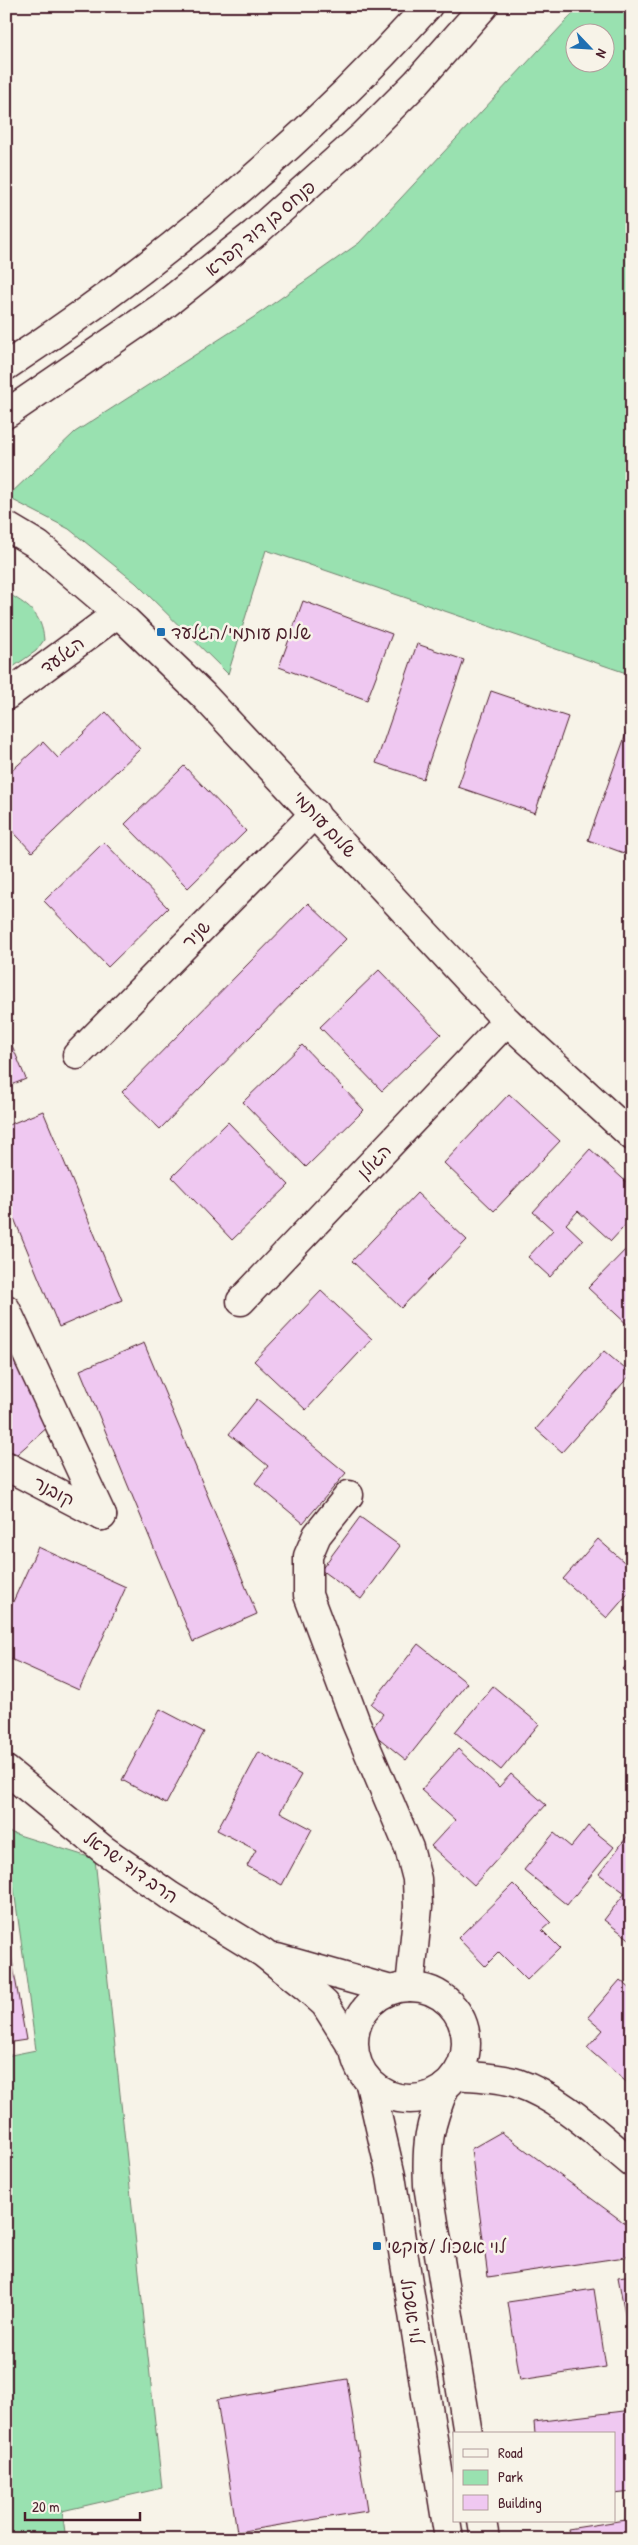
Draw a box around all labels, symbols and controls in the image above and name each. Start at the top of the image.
north arrow [566,22,616,72]
text: N [592,46,612,62]
street label: פנחס בן דוד קפרא [199,174,321,282]
place label: שלום עותמי/הגלעד [171,620,311,645]
marker: שלום עותמי/הגלעד [155,626,167,638]
street label: הגלעד [35,630,89,680]
street label: שלום עותמי [288,785,362,863]
street label: שניר [176,914,216,954]
street label: הגולן [351,1138,397,1184]
street label: קובנר [29,1470,79,1512]
street label: הרב דוד ישראל [79,1825,183,1909]
place label: לוי אשכול /עוקשי [387,2234,507,2259]
marker: לוי אשכול /עוקשי [371,2240,383,2252]
street label: לוי אשכול [394,2276,430,2347]
legend [453,2432,616,2522]
text: Road [498,2442,523,2463]
text: Park [498,2466,523,2487]
scale bar [25,2490,140,2522]
text: Building [498,2492,542,2513]
text: 20 m [32,2496,59,2517]

